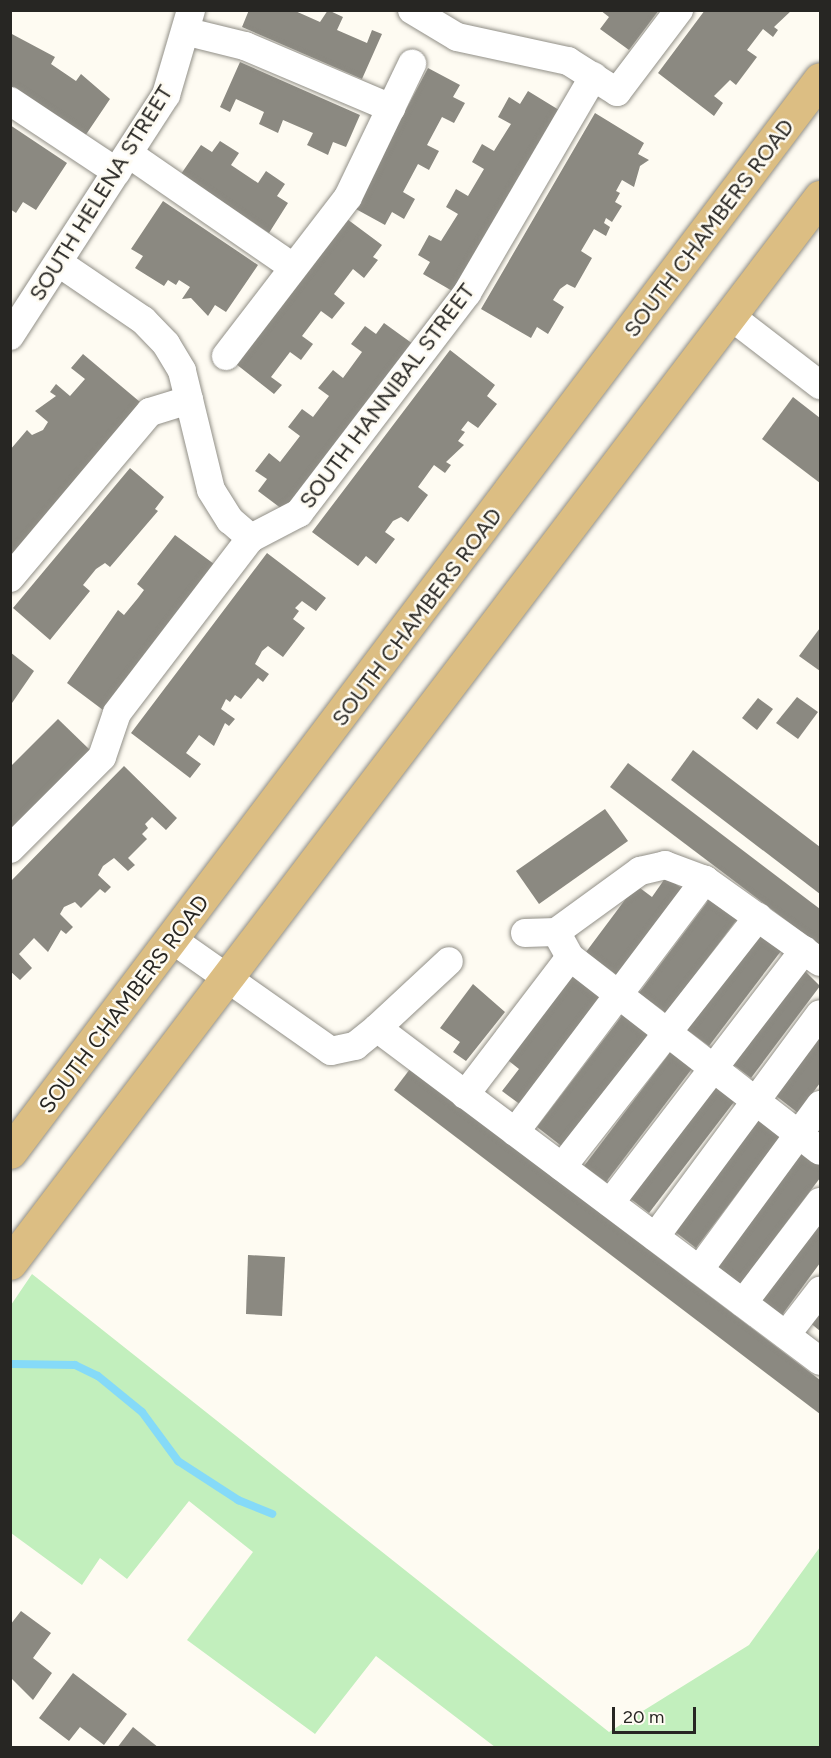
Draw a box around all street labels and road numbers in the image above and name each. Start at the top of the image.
street label: SOUTH HELENA STREET [24,80,178,306]
street label: SOUTH CHAMBERS ROAD [618,114,800,342]
street label: SOUTH HANNIBAL STREET [294,279,480,513]
street label: SOUTH CHAMBERS ROAD [326,503,508,731]
street label: SOUTH CHAMBERS ROAD [33,890,215,1118]

